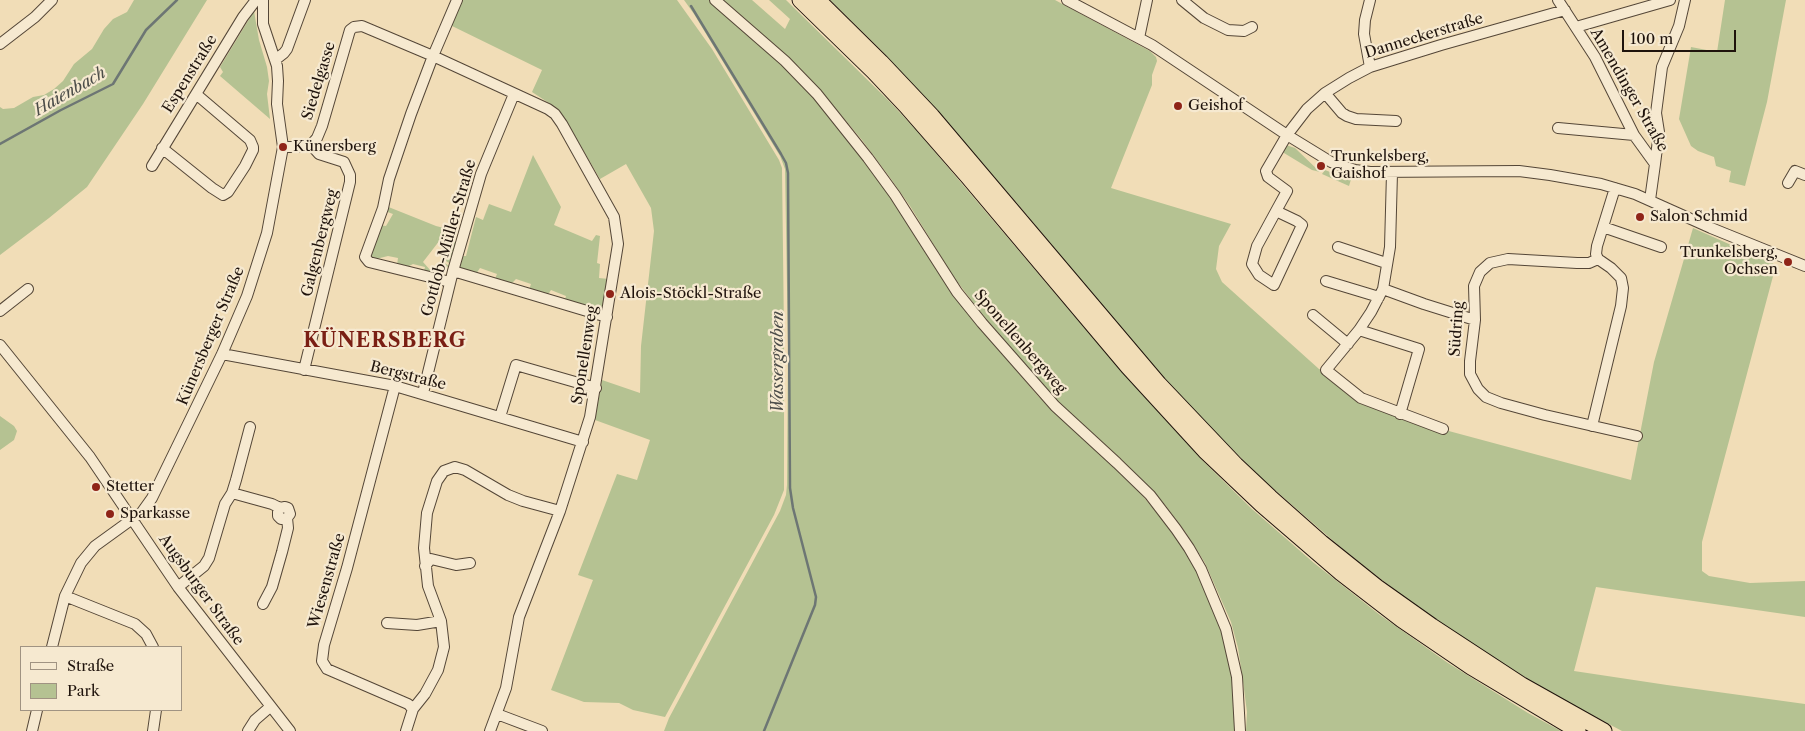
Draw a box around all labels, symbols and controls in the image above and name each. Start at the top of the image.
street label: Danneckerstraße [1363,9,1485,63]
scale bar [1625,20,1739,52]
street label: Amendinger Straße [1586,25,1672,155]
text: 100 m [1630,29,1673,48]
street label: Espenstraße [159,32,221,116]
street label: Siedelgasse [299,40,339,122]
water label: Haienbach [31,64,109,120]
place label: Geishof [1188,97,1243,115]
marker: Geishof [1172,100,1184,112]
place label: Künersberg [293,138,376,156]
marker: Künersberg [277,141,289,153]
place label: Trunkelsberg, Gaishof [1331,148,1429,183]
street label: Gottlob-Müller-Straße [418,157,480,319]
marker: Trunkelsberg, Gaishof [1315,160,1327,172]
street label: Galgenbergweg [298,187,342,299]
place label: Salon Schmid [1650,208,1748,226]
marker: Salon Schmid [1634,211,1646,223]
place label: Trunkelsberg, Ochsen [1680,244,1778,279]
marker: Trunkelsberg, Ochsen [1782,256,1794,268]
street label: Künersberger Straße [174,264,248,408]
place label: Alois-Stöckl-Straße [620,285,761,303]
street label: Sponellenbergweg [970,286,1070,398]
marker: Alois-Stöckl-Straße [604,288,616,300]
street label: Südring [1446,301,1468,357]
street label: Sponellenweg [568,304,602,406]
water label: Wassergraben [768,311,788,413]
district label: KÜNERSBERG [302,329,468,353]
street label: Bergstraße [368,358,448,394]
place label: Stetter [106,478,154,496]
marker: Stetter [90,481,102,493]
place label: Sparkasse [120,505,190,523]
marker: Sparkasse [104,508,116,520]
street label: Augsburger Straße [155,531,247,649]
street label: Wiesenstraße [305,531,349,631]
legend [20,646,182,711]
text: Straße [67,656,114,675]
text: Park [67,681,100,700]

